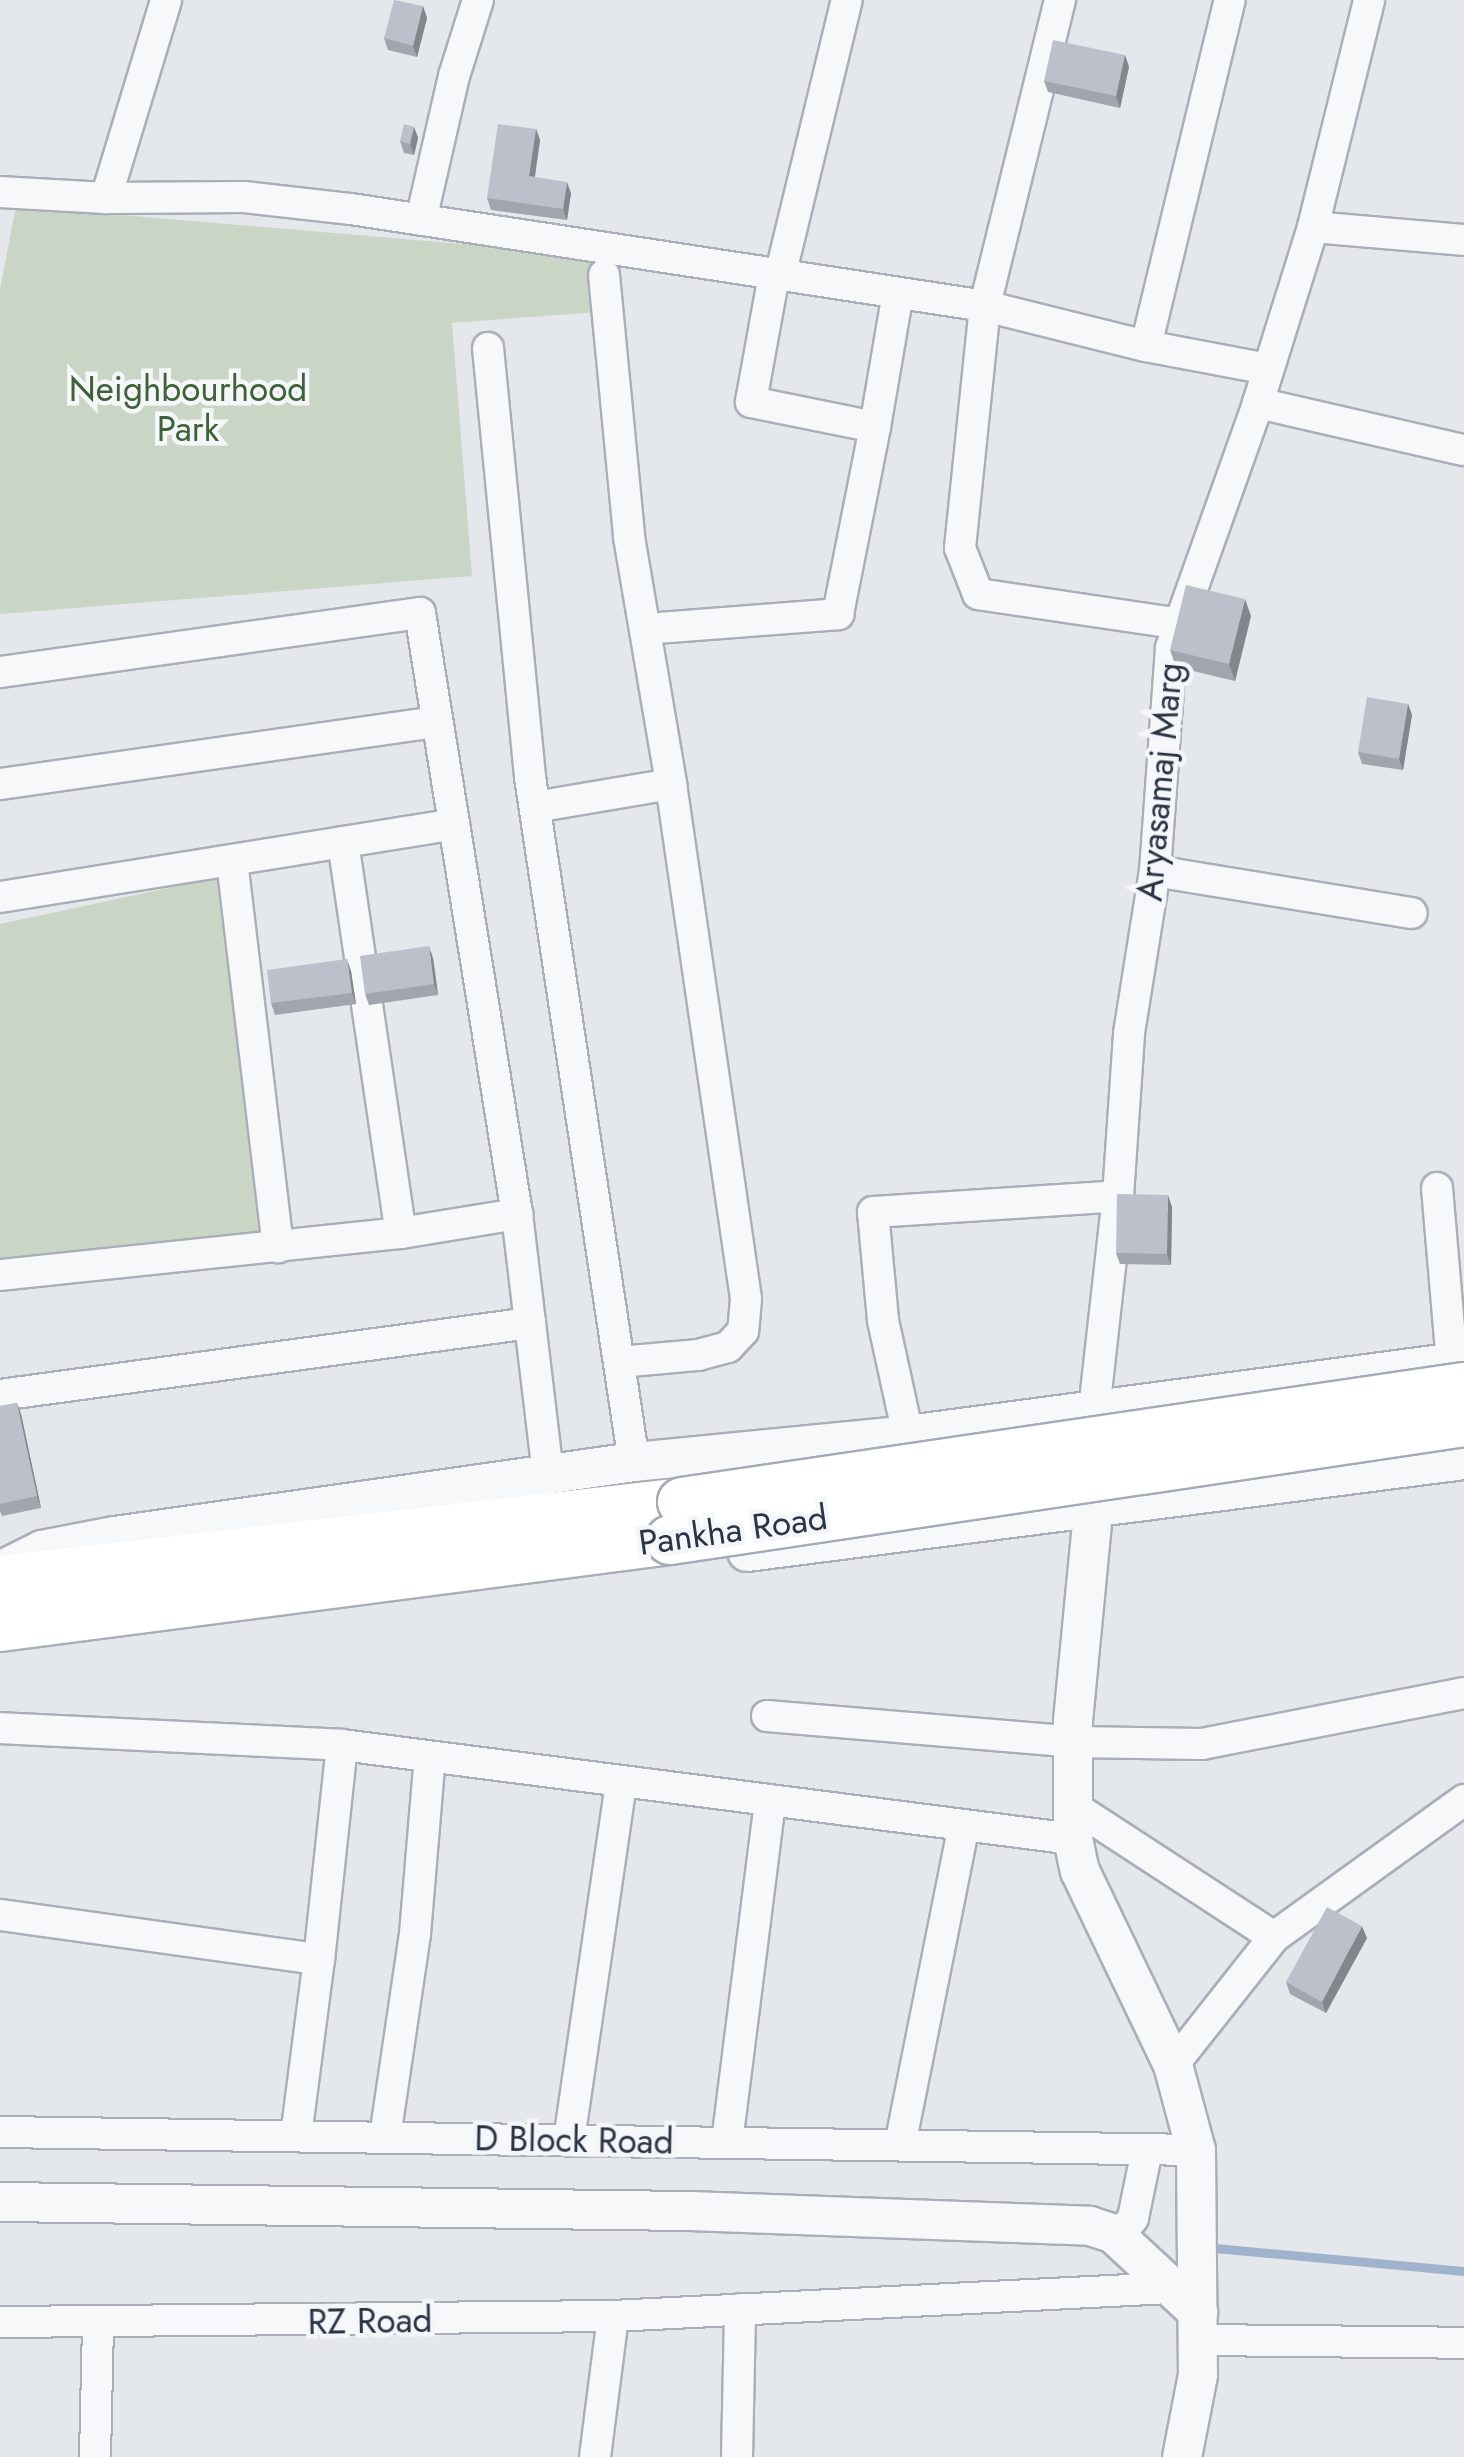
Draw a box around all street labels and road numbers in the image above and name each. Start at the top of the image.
street label: Aryasamaj Marg [1129,661,1191,903]
street label: Pankha Road [636,1496,830,1564]
street label: D Block Road [474,2117,674,2163]
street label: RZ Road [307,2299,433,2343]

